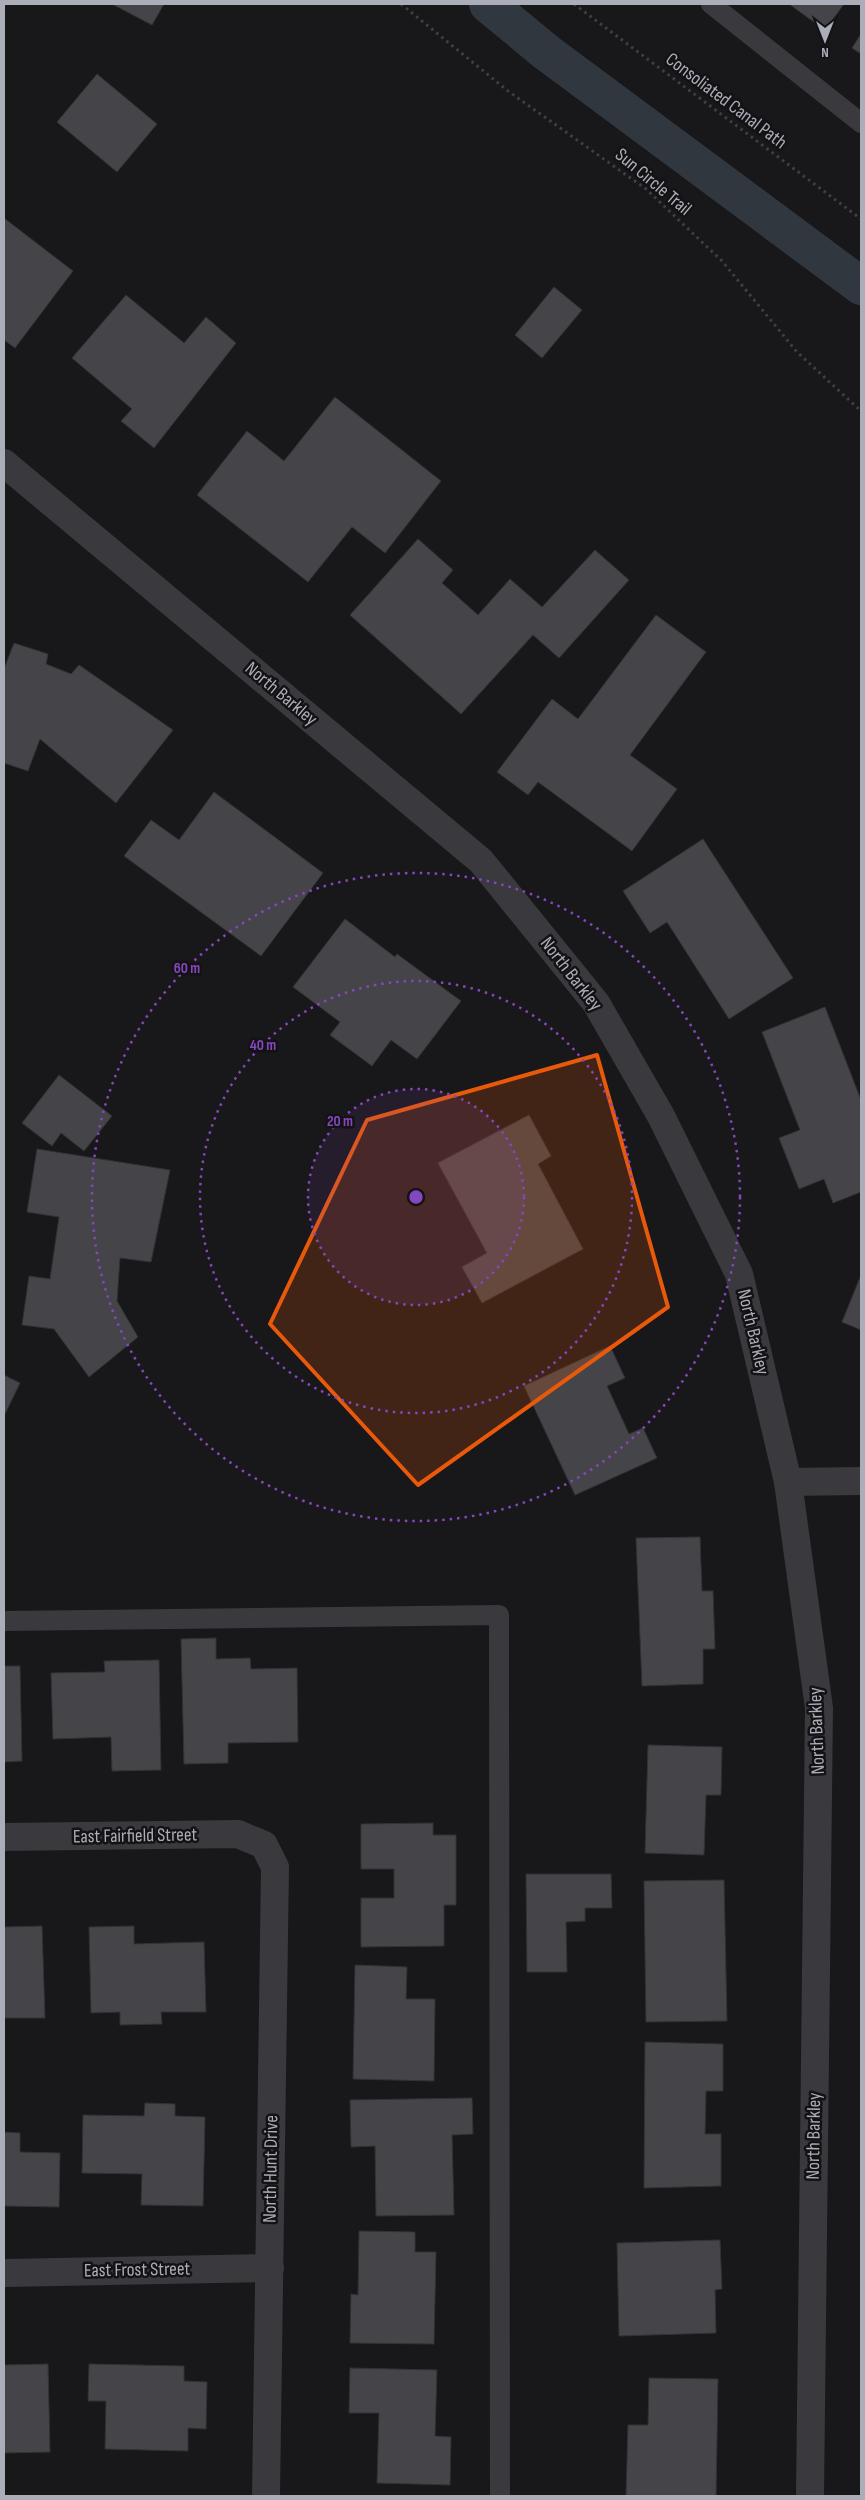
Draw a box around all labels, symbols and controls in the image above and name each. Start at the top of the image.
north arrow [800,15,850,65]
text: N [821,44,829,61]
street label: Consoliated Canal Path [661,48,791,154]
street label: Sun Circle Trail [610,143,696,221]
street label: North Barkley [240,657,322,731]
street label: North Barkley [535,933,607,1016]
text: 60 m [174,959,200,978]
text: 40 m [250,1036,276,1055]
text: 20 m [327,1112,353,1131]
centre of rings [407,1188,425,1206]
street label: North Barkley [732,1287,774,1378]
street label: North Barkley [804,1686,830,1775]
street label: East Fairfield Street [73,1823,198,1849]
street label: North Barkley [802,2092,826,2180]
street label: North Hunt Drive [259,2115,283,2223]
street label: East Frost Street [84,2258,191,2282]

